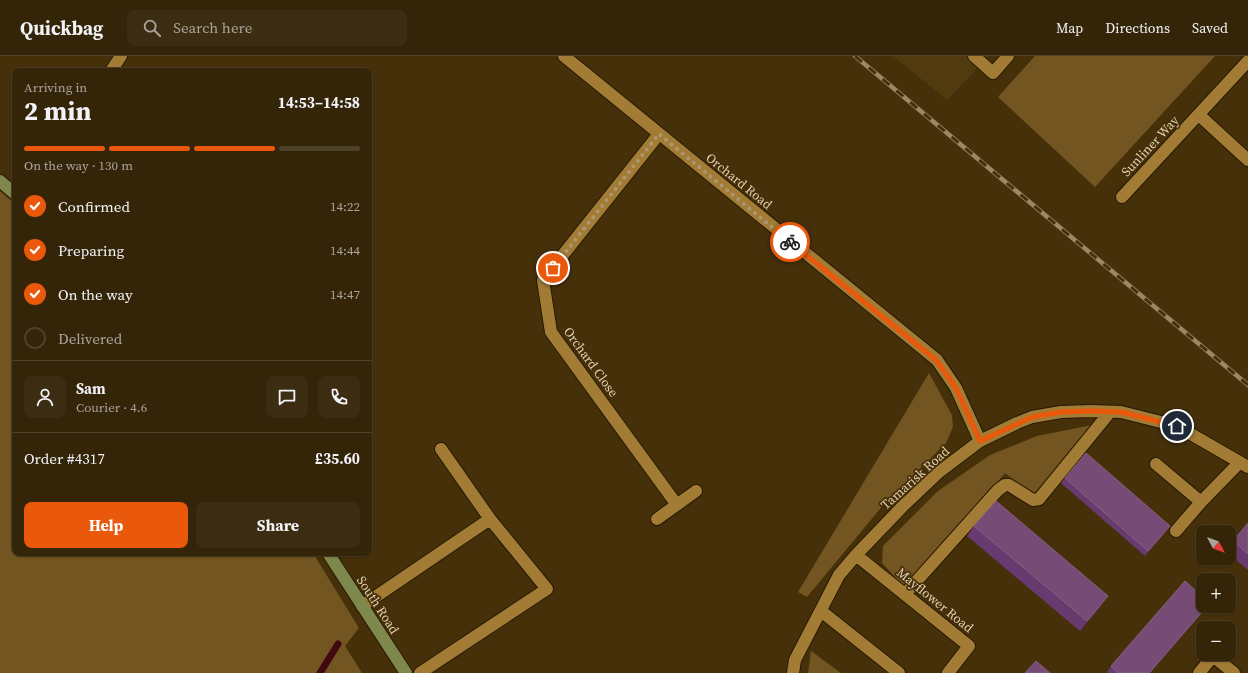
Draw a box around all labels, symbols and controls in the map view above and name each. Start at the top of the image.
search box [127,10,407,46]
text: Quickbag [20,15,103,41]
icon: search [141,17,163,39]
text: Search here [173,17,252,38]
text: Map [1056,18,1083,38]
text: Directions [1105,18,1170,38]
text: Saved [1192,18,1228,38]
text: Arriving in [24,79,87,96]
text: 14:53–14:58 [278,92,360,113]
text: 2 min [24,93,91,129]
street label: Sunliner Way [1117,112,1183,180]
street label: Orchard Road [702,149,776,213]
text: On the way · 130 m [24,157,133,174]
icon: check [24,195,46,217]
text: Confirmed [58,196,130,217]
text: 14:22 [330,198,360,215]
courier [770,222,810,262]
icon: bike [779,231,801,253]
icon: check [24,239,46,261]
text: Preparing [58,240,124,261]
text: 14:44 [330,242,360,259]
pin [536,251,570,285]
icon: bag [542,257,564,279]
icon: check [24,283,46,305]
text: On the way [58,284,133,305]
text: 14:47 [330,286,360,303]
street label: Orchard Close [560,324,622,401]
text: Delivered [58,328,122,349]
button: person [24,376,66,418]
button: chat [266,376,308,418]
button: phone [318,376,360,418]
text: Sam [76,378,106,399]
text: Courier · 4.6 [76,399,147,416]
pin [1160,409,1194,443]
icon: home [1166,415,1188,437]
street label: Tamarisk Road [877,442,953,513]
text: Order #4317 [24,448,105,469]
text: £35.60 [315,448,360,469]
button: Help [24,502,188,548]
button: Share [196,502,360,548]
north arrow [1196,525,1236,565]
map controls [1196,525,1236,661]
street label: Mayflower Road [893,564,977,637]
street label: South Road [353,573,403,638]
button: + [1196,573,1236,613]
button: − [1196,621,1236,661]

